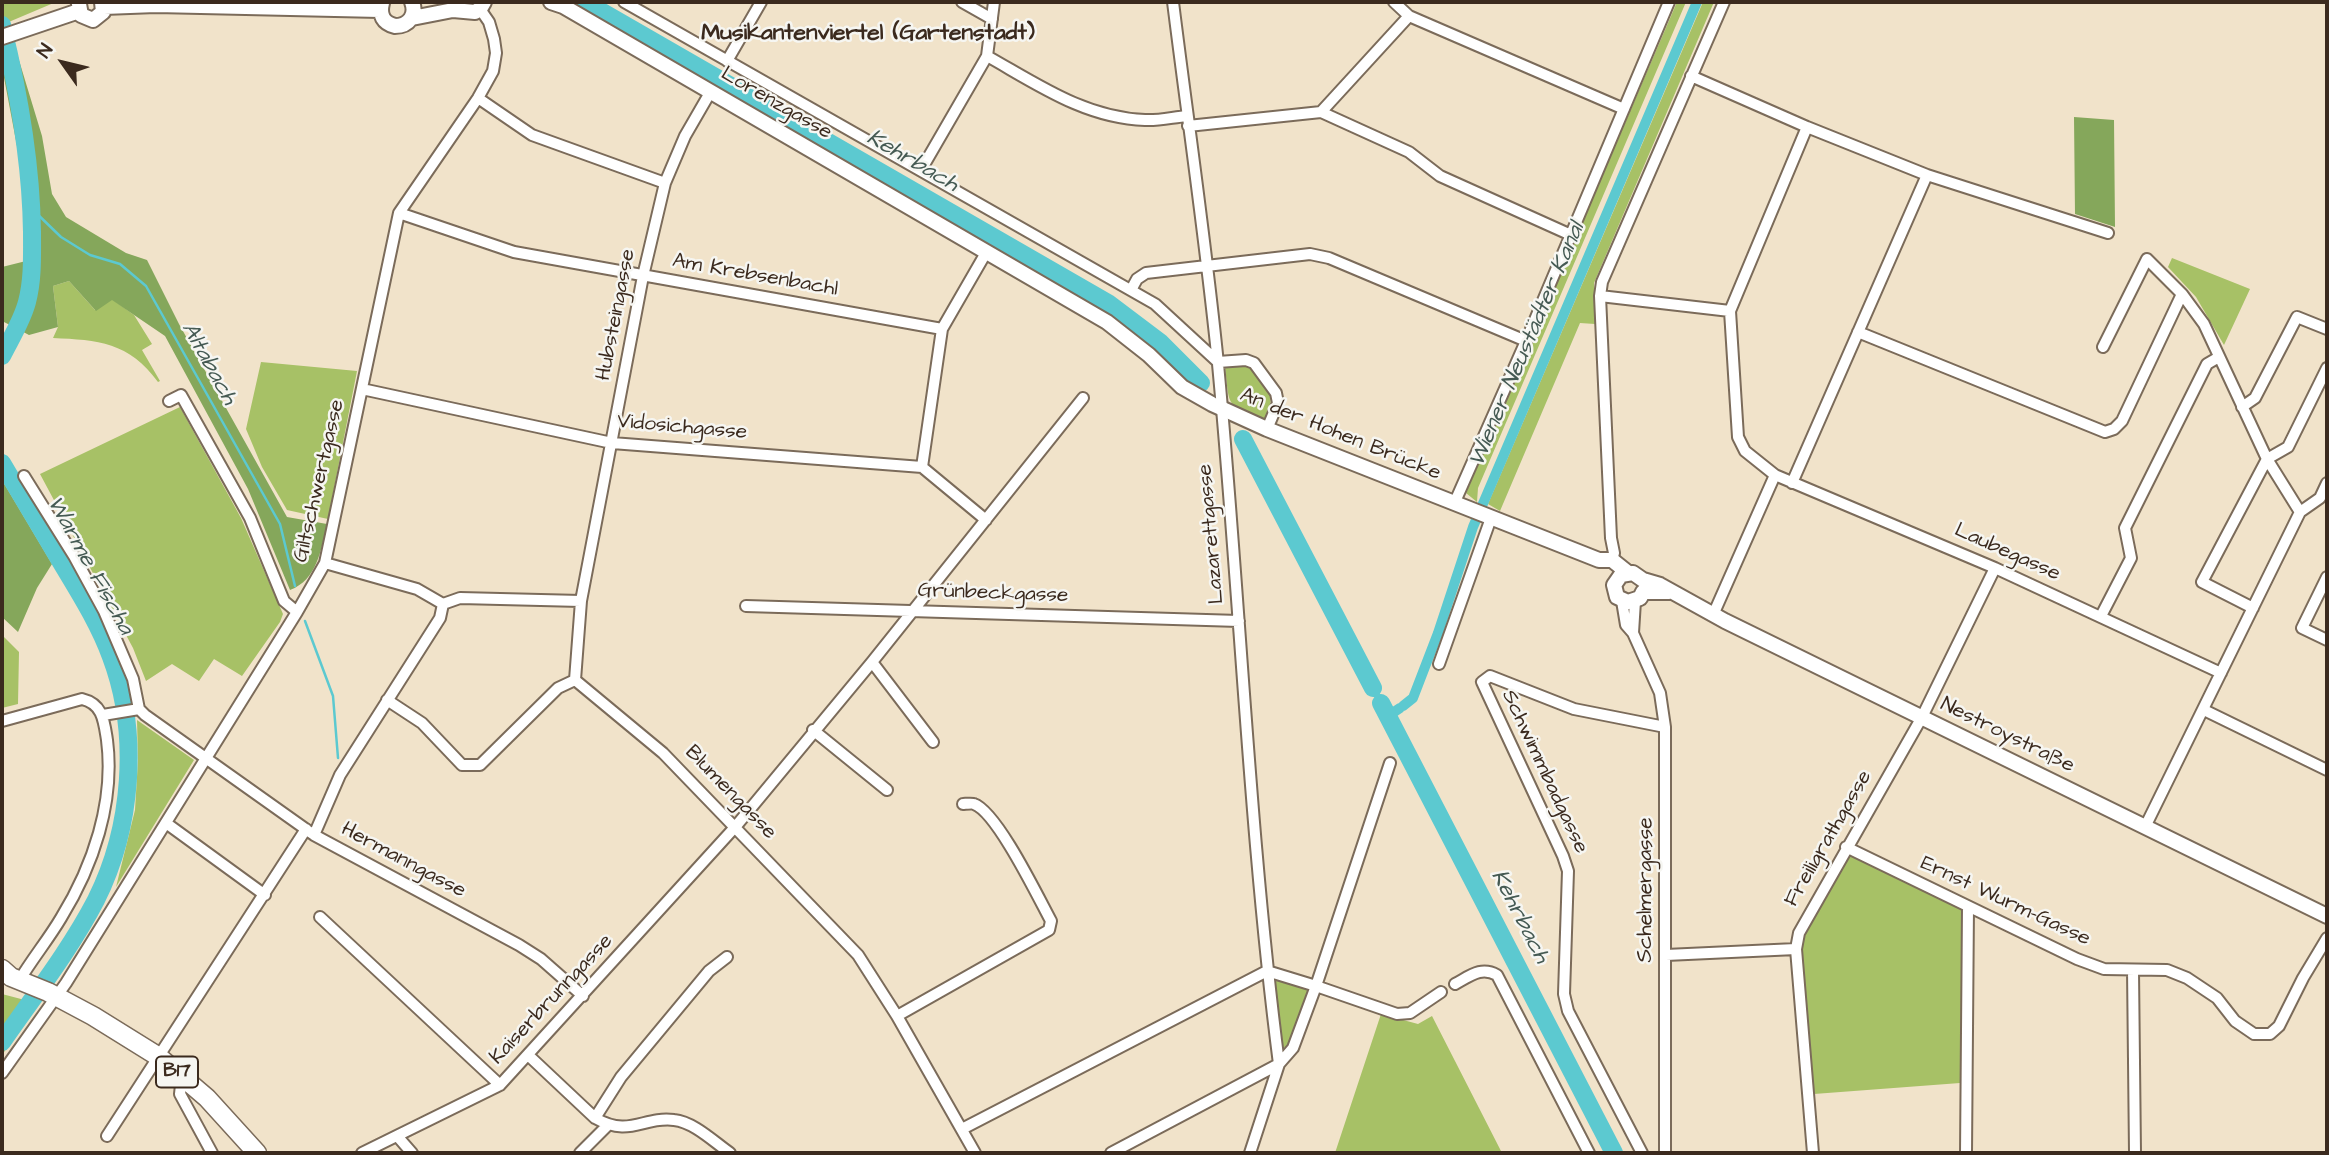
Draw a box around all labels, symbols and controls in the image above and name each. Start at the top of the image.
district label: Musikantenviertel (Gartenstadt) [701,20,1035,48]
north arrow [28,28,98,98]
text: N [31,38,60,63]
street label: Lorenzgasse [716,62,836,146]
water label: Kehrbach [861,125,963,199]
water label: Wiener Neustädter Kanal [1464,219,1592,471]
street label: Hubsteingasse [592,247,642,383]
street label: Am Krebsenbachl [670,249,840,303]
water label: Altabach [174,318,242,410]
street label: An der Hohen Brücke [1236,383,1444,487]
street label: Giltschwertgasse [289,397,351,565]
street label: Vidosichgasse [616,410,748,446]
street label: Lazarettgasse [1193,463,1231,605]
water label: Warme Fischa [40,492,138,640]
street label: Laubegasse [1950,519,2064,587]
street label: Grünbeckgasse [917,579,1069,609]
street label: Schwimmbadgasse [1495,686,1593,858]
street label: Nestroystraße [1936,693,2078,779]
street label: Blumengasse [679,741,781,845]
street label: Freiligrathgasse [1780,766,1878,912]
street label: Schelmergasse [1634,817,1660,963]
street label: Hermanngasse [336,818,470,904]
street label: Ernst Wurm-Gasse [1916,852,2094,952]
water label: Kehrbach [1484,866,1554,968]
street label: Kaiserbrunngasse [485,930,619,1070]
road number: B17 [156,1056,198,1088]

